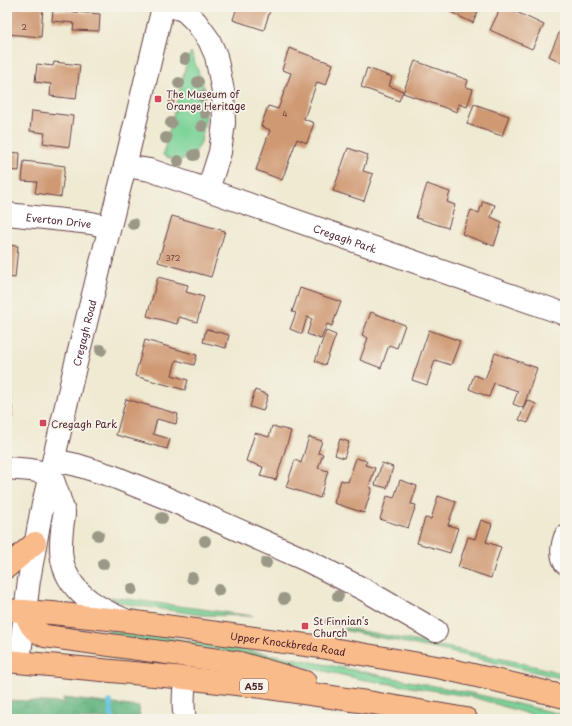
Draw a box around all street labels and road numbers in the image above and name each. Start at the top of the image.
street label: Everton Drive [25,209,92,231]
street label: Cregagh Park [311,220,379,256]
street label: Cregagh Road [68,298,99,367]
street label: Upper Knockbreda Road [229,627,347,659]
road number: A55 [240,679,268,693]

